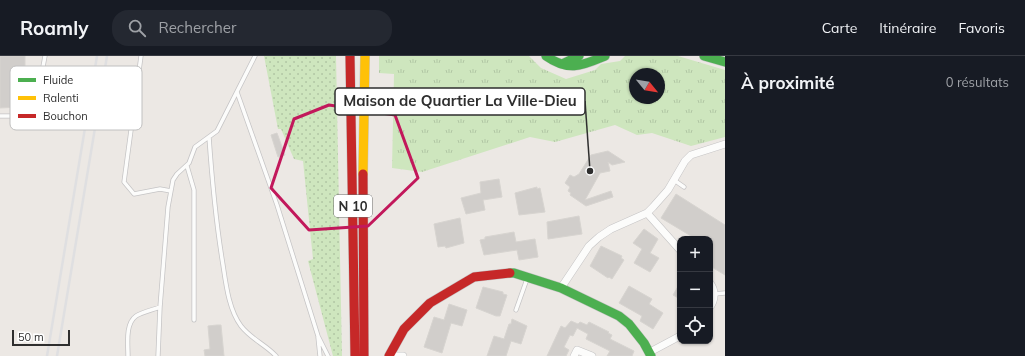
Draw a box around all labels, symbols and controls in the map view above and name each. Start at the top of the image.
search box [112,10,392,46]
text: Roamly [20,16,88,40]
icon: search [126,17,148,39]
text: Rechercher [158,18,236,37]
text: Carte [822,19,857,37]
text: Itinéraire [879,19,936,37]
text: Favoris [958,19,1005,37]
legend [10,66,142,130]
north arrow [629,68,665,104]
text: À proximité [741,72,835,93]
text: Fluide [43,73,73,87]
text: 0 résultats [946,74,1009,90]
callout: Maison de Quartier La Ville-Dieu [335,88,585,115]
text: Ralenti [43,91,79,105]
text: Maison de Quartier La Ville-Dieu [343,91,577,110]
text: Bouchon [43,109,88,123]
road number: N 10 [334,195,372,217]
map controls [677,236,713,344]
button: + [677,236,713,272]
button: − [677,272,713,308]
button: locate [677,308,713,344]
scale bar [12,328,70,347]
text: 50 m [18,330,44,344]

